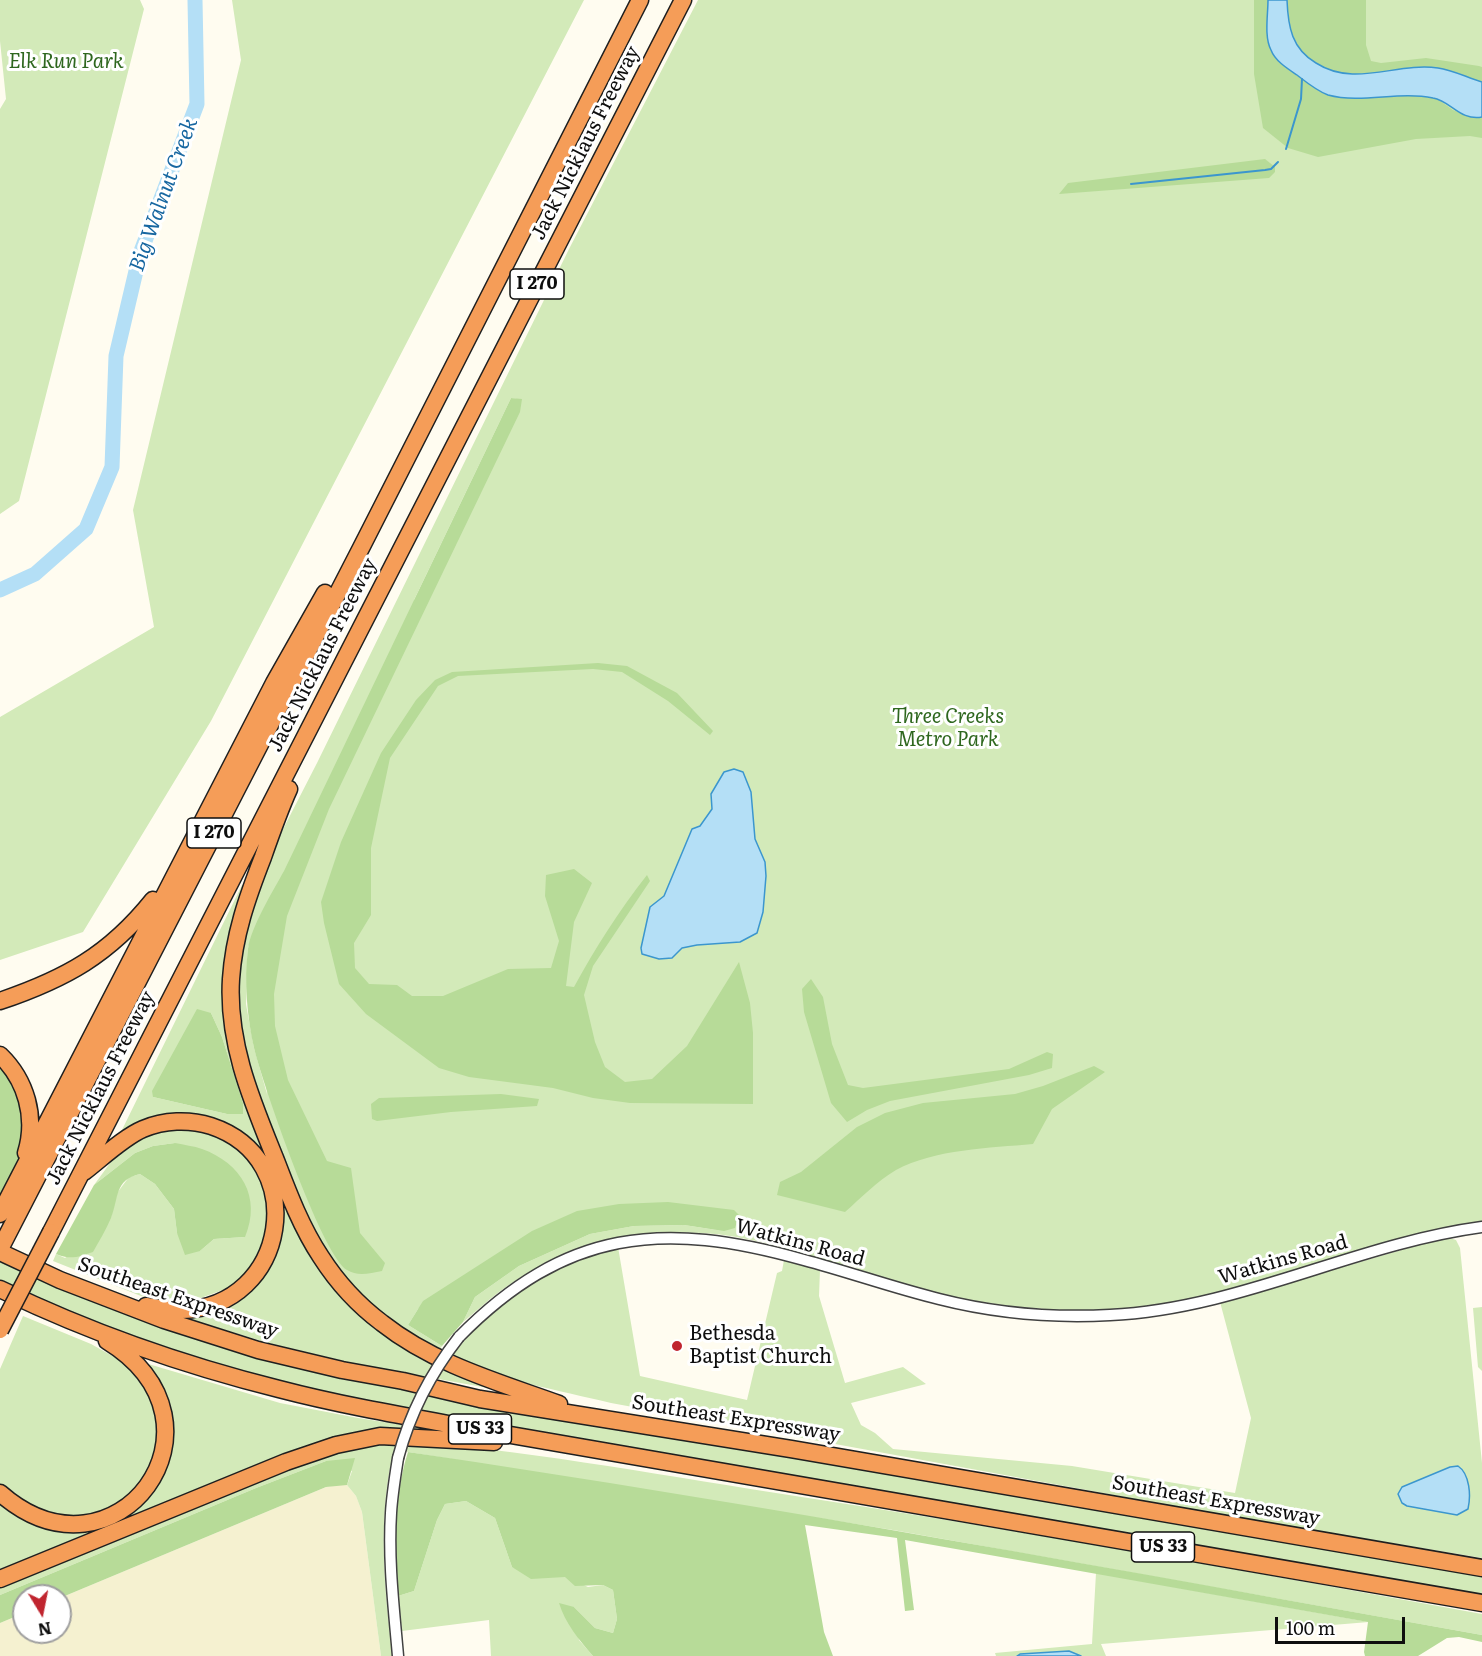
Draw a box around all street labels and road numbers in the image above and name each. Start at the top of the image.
street label: Jack Nicklaus Freeway [527,42,645,244]
road number: I 270 [510,269,564,299]
street label: Jack Nicklaus Freeway [264,554,382,756]
road number: I 270 [187,818,241,848]
street label: Jack Nicklaus Freeway [42,987,160,1189]
street label: Watkins Road [733,1214,867,1272]
street label: Watkins Road [1216,1230,1350,1290]
street label: Southeast Expressway [75,1252,281,1344]
street label: Southeast Expressway [630,1391,842,1447]
road number: US 33 [448,1414,512,1444]
street label: Southeast Expressway [1110,1471,1322,1531]
road number: US 33 [1132,1532,1194,1562]

